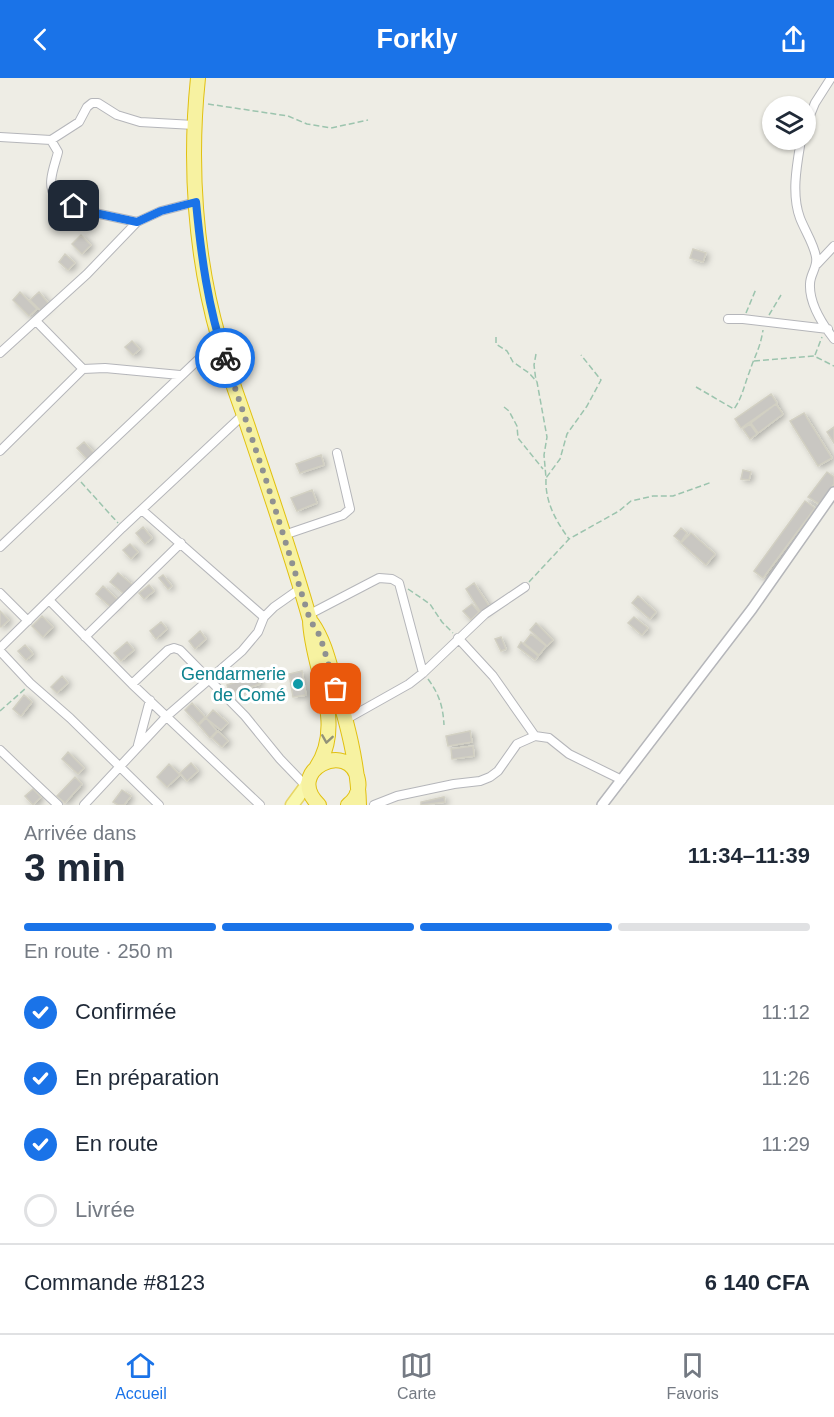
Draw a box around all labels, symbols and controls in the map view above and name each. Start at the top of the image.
icon: back [24,23,57,56]
icon: share [777,23,810,56]
text: Forkly [376,24,458,54]
map controls [762,96,816,150]
button: layers [762,96,816,150]
pin [48,180,99,231]
icon: home [57,189,90,222]
courier [195,328,255,388]
icon: bike [209,342,242,375]
pin [310,663,361,714]
place label: Gendarmerie de Comé [181,664,286,705]
icon: bag [319,672,352,705]
marker: Gendarmerie de Comé [291,677,305,691]
one-way arrow [321,734,333,744]
text: Arrivée dans [24,822,136,844]
text: 11:34–11:39 [688,843,810,868]
text: 3 min [24,846,126,889]
text: En route · 250 m [24,940,173,962]
icon: check [24,996,57,1029]
text: Confirmée [75,999,176,1024]
text: 11:12 [761,1001,810,1023]
icon: check [24,1062,57,1095]
text: En préparation [75,1065,219,1090]
text: 11:26 [761,1067,810,1089]
icon: check [24,1128,57,1161]
text: En route [75,1131,158,1156]
text: 11:29 [761,1133,810,1155]
text: Livrée [75,1197,135,1222]
text: Commande #8123 [24,1270,205,1295]
text: 6 140 CFA [705,1270,810,1295]
tab: Accueil [115,1349,167,1403]
tab: Carte [397,1349,436,1403]
tab: Favoris [666,1349,719,1403]

